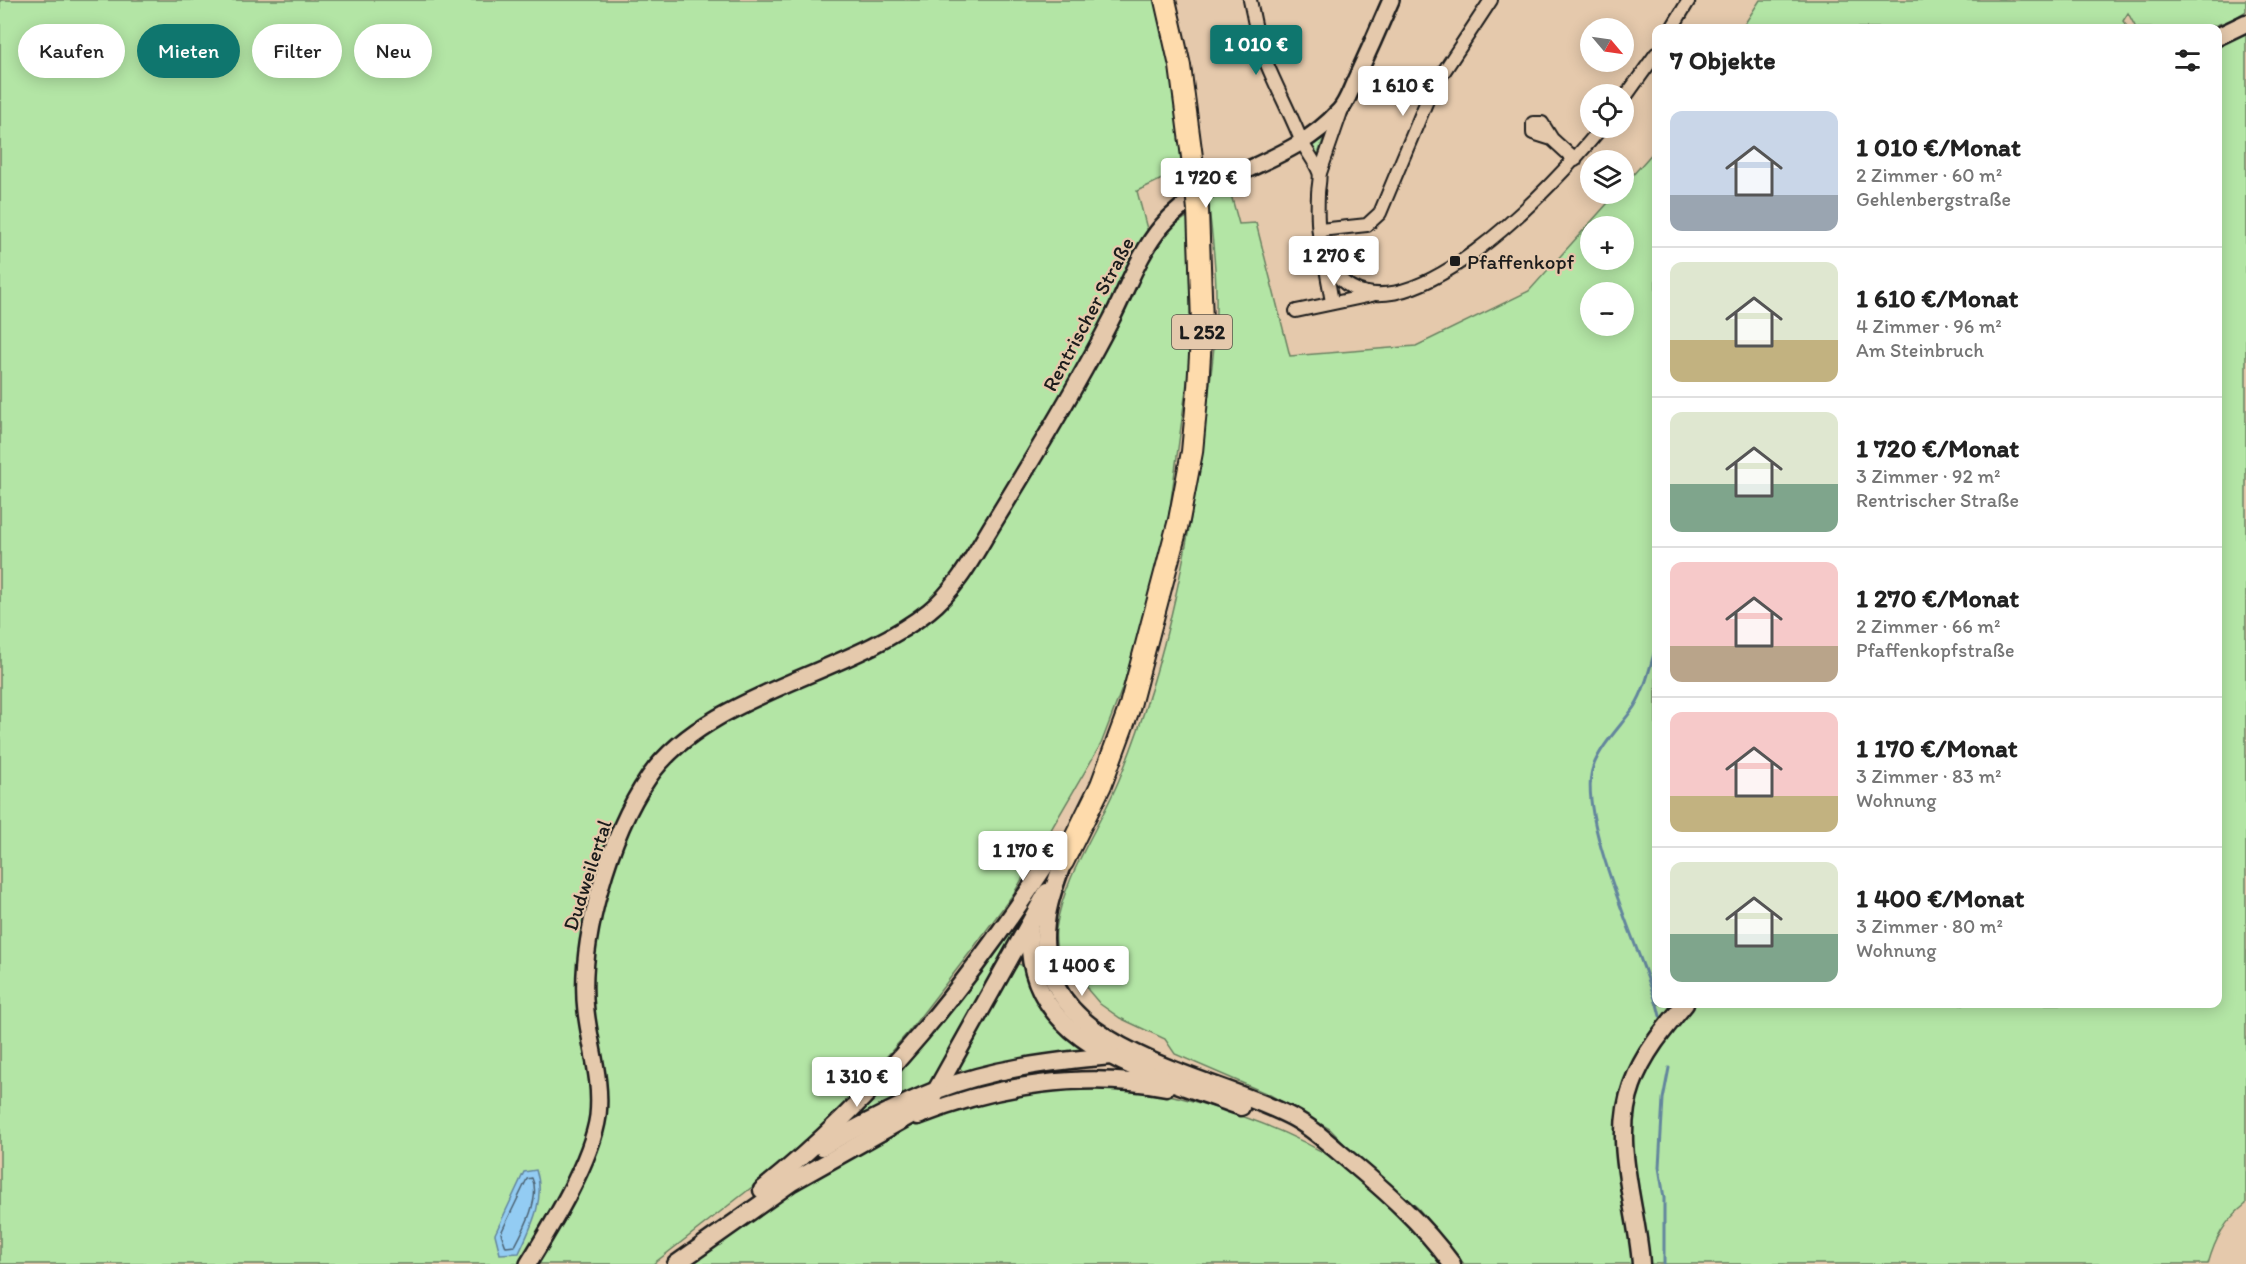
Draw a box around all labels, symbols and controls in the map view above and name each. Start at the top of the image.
north arrow [1580,18,1634,72]
map controls [1580,18,1634,336]
chip: Kaufen [18,24,125,78]
chip: Mieten [137,24,240,78]
chip: Filter [252,24,342,78]
chip: Neu [354,24,432,78]
pin: 1 010 € [1201,25,1311,76]
text: 1 010 € [1224,32,1288,56]
text: 7 Objekte [1670,44,1776,76]
icon: filters [2171,44,2204,77]
pin: 1 610 € [1348,66,1458,117]
text: 1 610 € [1372,73,1434,97]
button: locate [1580,84,1634,138]
text: 1 010 €/Monat [1856,131,2021,163]
icon: home [1718,135,1790,207]
button: layers [1580,150,1634,204]
pin: 1 720 € [1151,158,1261,209]
text: 2 Zimmer · 60 m² [1856,163,2002,187]
text: 1 720 € [1175,165,1237,189]
text: Gehlenbergstraße [1856,187,2011,211]
button: + [1580,216,1634,270]
street label: Rentrischer Straße [1037,233,1139,395]
pin: 1 270 € [1279,236,1389,287]
text: 1 270 € [1303,243,1365,267]
place label: Pfaffenkopf [1467,249,1574,274]
marker: Pfaffenkopf [1448,254,1462,268]
button: − [1580,282,1634,336]
text: 1 610 €/Monat [1856,282,2018,314]
icon: home [1718,286,1790,358]
text: 4 Zimmer · 96 m² [1856,314,2002,338]
road number: L 252 [1172,315,1232,349]
text: Am Steinbruch [1856,338,1984,362]
text: 1 720 €/Monat [1856,432,2019,464]
icon: home [1718,436,1790,508]
text: 3 Zimmer · 92 m² [1856,464,2001,488]
text: Rentrischer Straße [1856,488,2019,512]
text: 1 270 €/Monat [1856,582,2019,614]
icon: home [1718,586,1790,658]
text: 2 Zimmer · 66 m² [1856,614,2000,638]
text: Pfaffenkopfstraße [1856,638,2015,662]
text: 1 170 €/Monat [1856,732,2018,764]
icon: home [1718,736,1790,808]
text: 3 Zimmer · 83 m² [1856,764,2001,788]
text: Wohnung [1856,788,1937,812]
street label: Dudweilertal [557,816,617,934]
pin: 1 170 € [968,831,1078,882]
text: 1 170 € [992,838,1054,862]
text: 1 400 €/Monat [1856,882,2024,914]
icon: home [1718,886,1790,958]
text: 3 Zimmer · 80 m² [1856,914,2003,938]
text: Wohnung [1856,938,1937,962]
pin: 1 400 € [1027,946,1137,997]
text: 1 400 € [1049,953,1115,977]
pin: 1 310 € [802,1057,912,1108]
text: 1 310 € [826,1064,888,1088]

